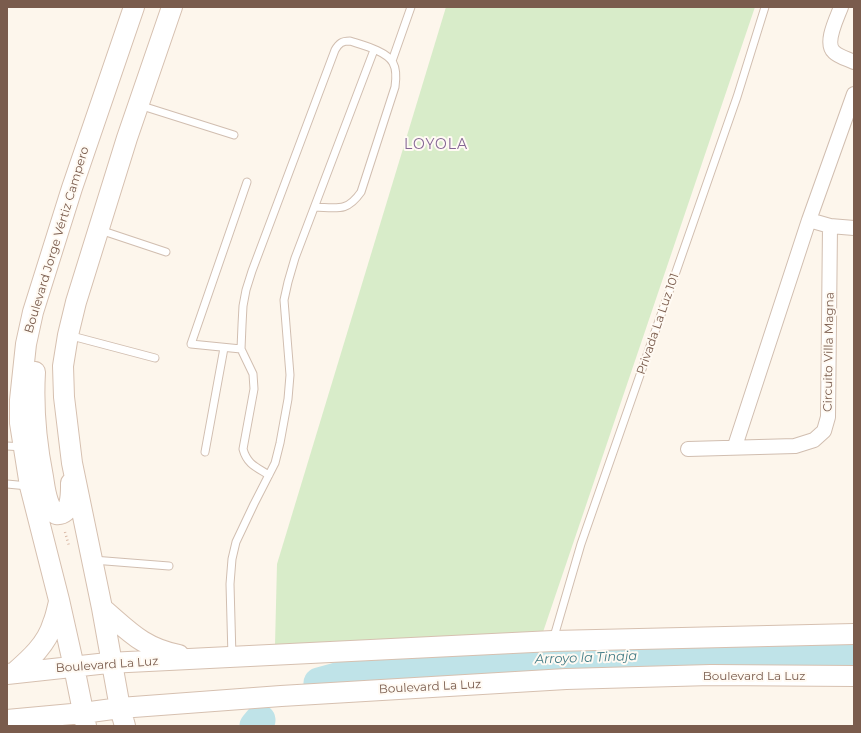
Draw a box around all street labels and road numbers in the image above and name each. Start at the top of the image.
street label: Boulevard Jorge Vértiz Campero [22,145,92,335]
street label: Privada La Luz 101 [634,271,682,377]
street label: Circuito Villa Magna [821,292,837,412]
street label: Boulevard La Luz [55,654,159,676]
street label: Boulevard La Luz [703,669,805,683]
street label: Boulevard La Luz [378,677,482,697]

